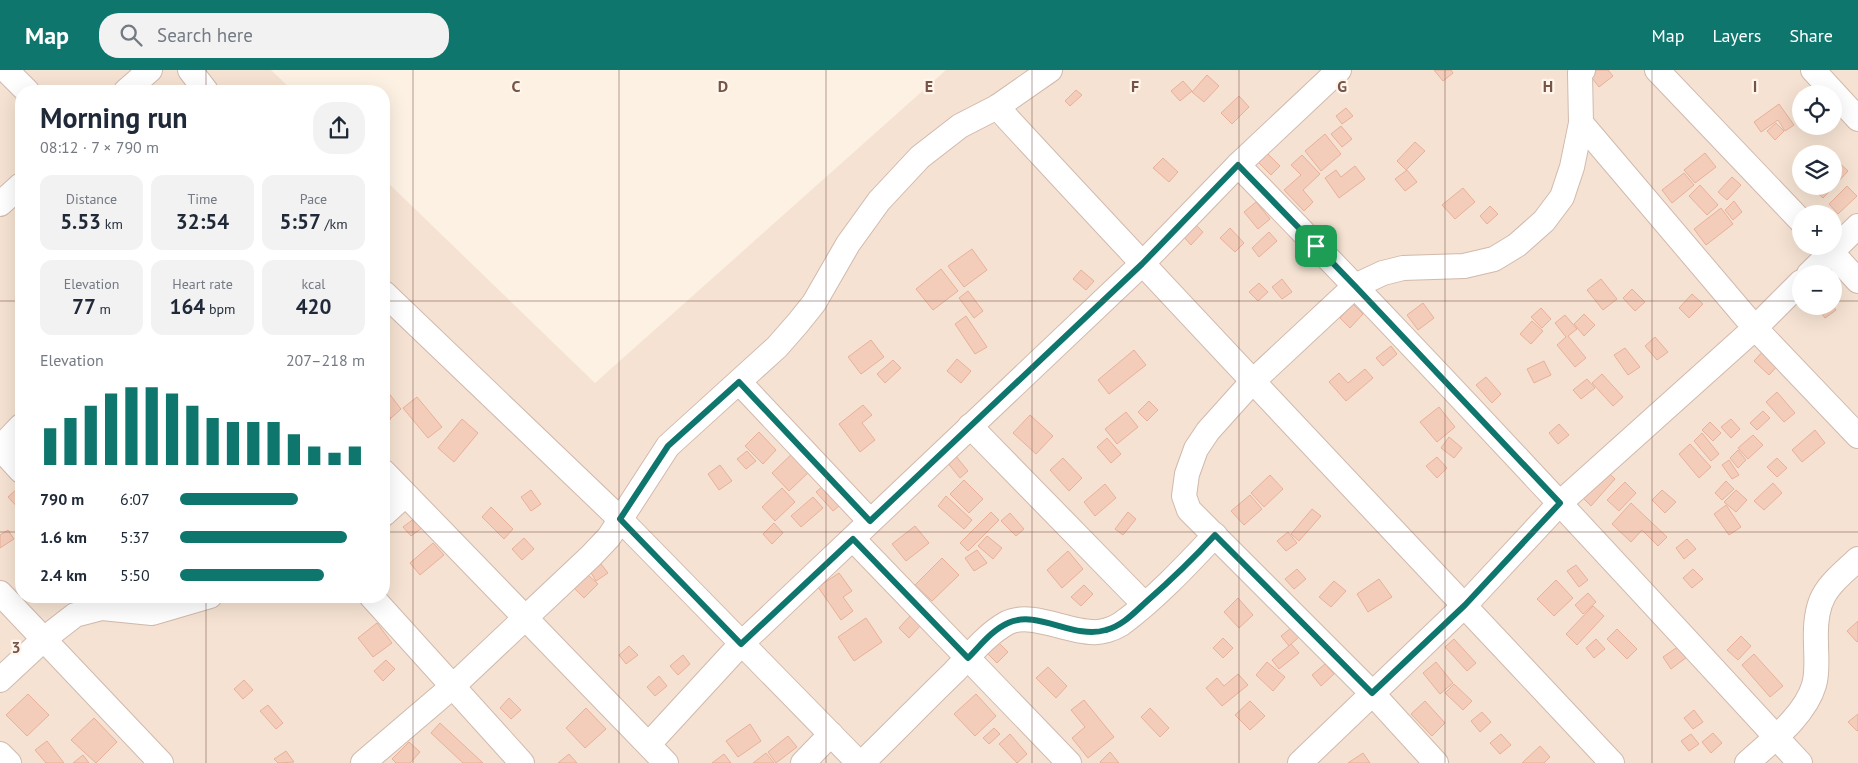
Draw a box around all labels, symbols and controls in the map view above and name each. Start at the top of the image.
search box [99,13,449,58]
text: Map [25,20,69,51]
icon: search [117,21,145,49]
text: Search here [157,23,253,47]
text: Map [1652,24,1684,47]
text: Layers [1712,24,1761,47]
text: Share [1789,24,1833,47]
text: C [512,76,521,96]
text: D [718,76,728,96]
text: E [925,76,933,96]
text: F [1131,76,1139,96]
text: G [1337,76,1347,96]
text: H [1543,76,1553,96]
text: I [1753,76,1757,96]
map controls [1792,85,1842,315]
button: locate [1792,85,1842,135]
text: Morning run [40,99,188,136]
button: share [313,102,365,154]
text: 08:12 · 7 × 790 m [40,137,159,157]
button: layers [1792,145,1842,195]
text: Distance [66,190,117,208]
text: Time [187,190,218,208]
text: Pace [300,190,327,208]
button: + [1792,205,1842,255]
text: 5.53 [60,208,101,235]
text: 32:54 [176,208,229,235]
text: 5:57 [279,208,321,235]
text: km [101,215,123,233]
text: /km [321,215,348,233]
pin [1295,225,1337,267]
icon: arrive [1302,232,1330,260]
button: − [1792,265,1842,315]
text: Elevation [64,275,119,293]
text: Heart rate [172,275,233,293]
text: kcal [302,275,325,293]
text: 77 [72,293,96,320]
text: 164 [170,293,205,320]
text: 420 [296,293,331,320]
text: m [96,300,111,318]
text: bpm [205,300,235,318]
text: Elevation [40,350,104,370]
text: 207–218 m [286,350,365,370]
text: 790 m [40,489,84,509]
text: 6:07 [120,489,150,509]
text: 1.6 km [40,527,87,547]
text: 5:37 [120,527,150,547]
text: 2.4 km [40,565,87,585]
text: 5:50 [120,565,150,585]
text: 3 [11,637,21,657]

